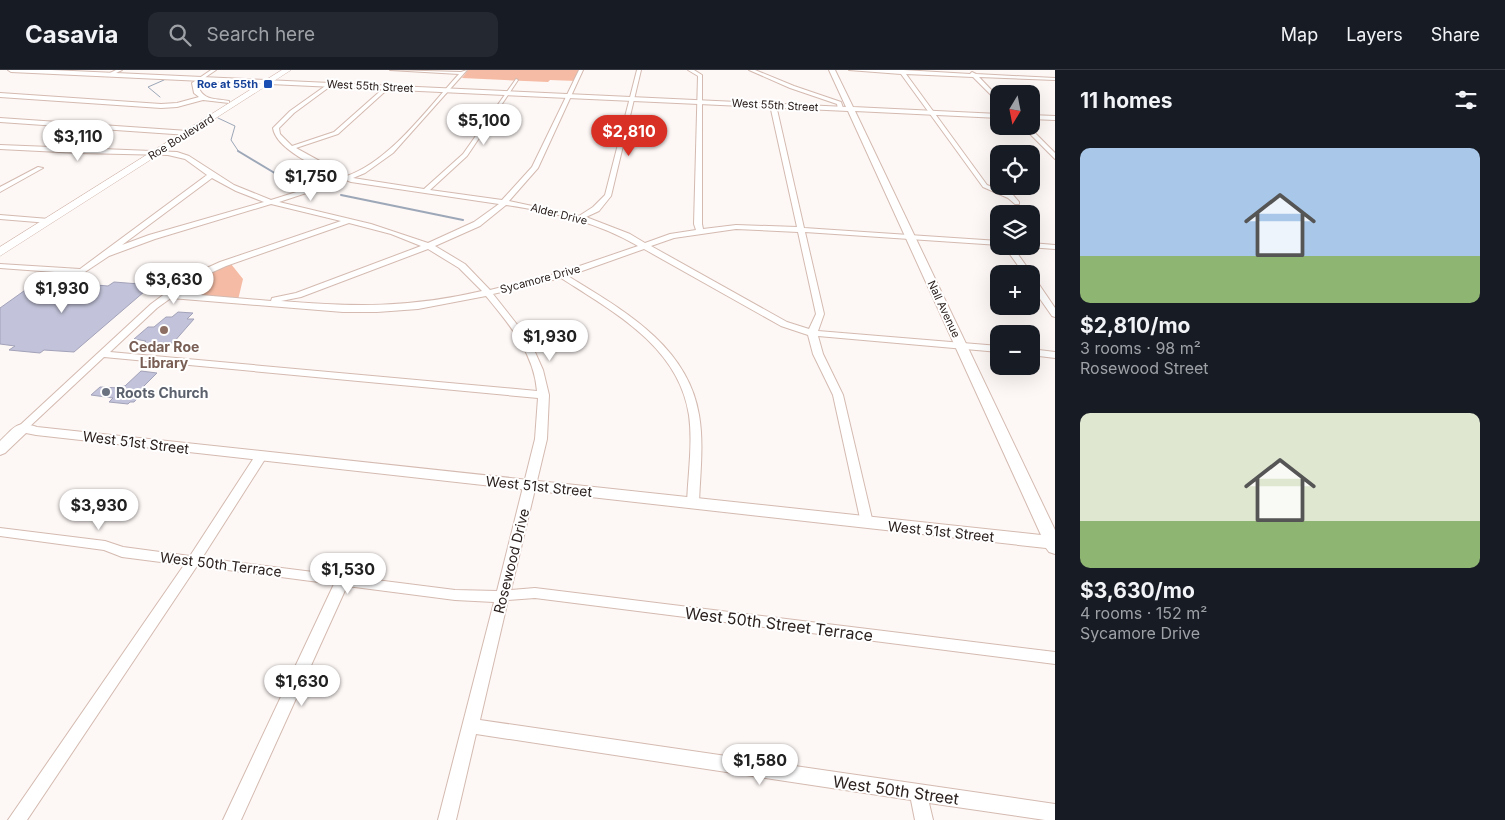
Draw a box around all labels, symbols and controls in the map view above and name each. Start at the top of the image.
search box [148,12,498,57]
text: Casavia [25,20,118,49]
icon: search [166,21,194,49]
text: Search here [206,23,315,46]
text: Map [1281,24,1318,45]
text: Layers [1346,24,1403,45]
text: Share [1431,24,1480,45]
place label: Roe at 55th [197,77,258,91]
street label: West 55th Street [326,77,414,95]
marker: Roe at 55th [262,78,274,90]
north arrow [990,85,1040,135]
map controls [990,85,1040,375]
icon: filters [1452,86,1480,114]
text: 11 homes [1080,88,1172,113]
street label: West 55th Street [731,96,819,114]
pin: $5,100 [443,104,525,146]
text: $5,100 [458,110,510,130]
street label: Roe Boulevard [145,111,217,163]
pin: $2,810 [588,114,670,157]
pin: $3,110 [37,119,119,162]
text: $2,810 [602,121,656,141]
text: $3,110 [54,126,102,146]
button: locate [990,145,1040,195]
pin: $1,750 [270,160,352,202]
text: $1,750 [285,166,337,186]
icon: home [1235,180,1325,270]
street label: Alder Drive [529,200,589,228]
button: layers [990,205,1040,255]
pin: $3,630 [133,262,215,305]
street label: Sycamore Drive [498,262,582,296]
button: + [990,265,1040,315]
text: $3,630 [146,269,202,289]
pin: $1,930 [21,272,103,314]
text: $1,930 [35,278,89,298]
street label: Nall Avenue [925,278,963,340]
text: $2,810/mo [1080,313,1190,338]
pin: $1,930 [509,320,591,362]
marker: Cedar Roe Library [158,324,170,336]
button: − [990,325,1040,375]
text: $1,930 [523,326,577,346]
place label: Cedar Roe Library [129,338,199,371]
text: 3 rooms · 98 m² [1080,338,1201,358]
text: Rosewood Street [1080,358,1209,378]
place label: Roots Church [116,384,208,401]
marker: Roots Church [100,386,112,398]
street label: West 51st Street [82,427,190,457]
icon: home [1235,445,1325,535]
street label: West 51st Street [485,472,593,500]
pin: $3,930 [58,488,140,531]
text: $3,930 [70,495,128,515]
street label: Rosewood Drive [490,507,532,615]
street label: West 51st Street [887,517,995,545]
street label: West 50th Terrace [159,548,283,580]
pin: $1,530 [307,552,389,595]
text: $1,530 [321,559,375,579]
text: $3,630/mo [1080,578,1195,603]
street label: West 50th Street Terrace [684,603,874,645]
text: 4 rooms · 152 m² [1080,603,1207,623]
text: Sycamore Drive [1080,623,1200,643]
pin: $1,630 [261,664,343,707]
text: $1,630 [275,671,329,691]
pin: $1,580 [719,744,801,786]
text: $1,580 [733,750,787,770]
street label: West 50th Street [832,771,960,809]

